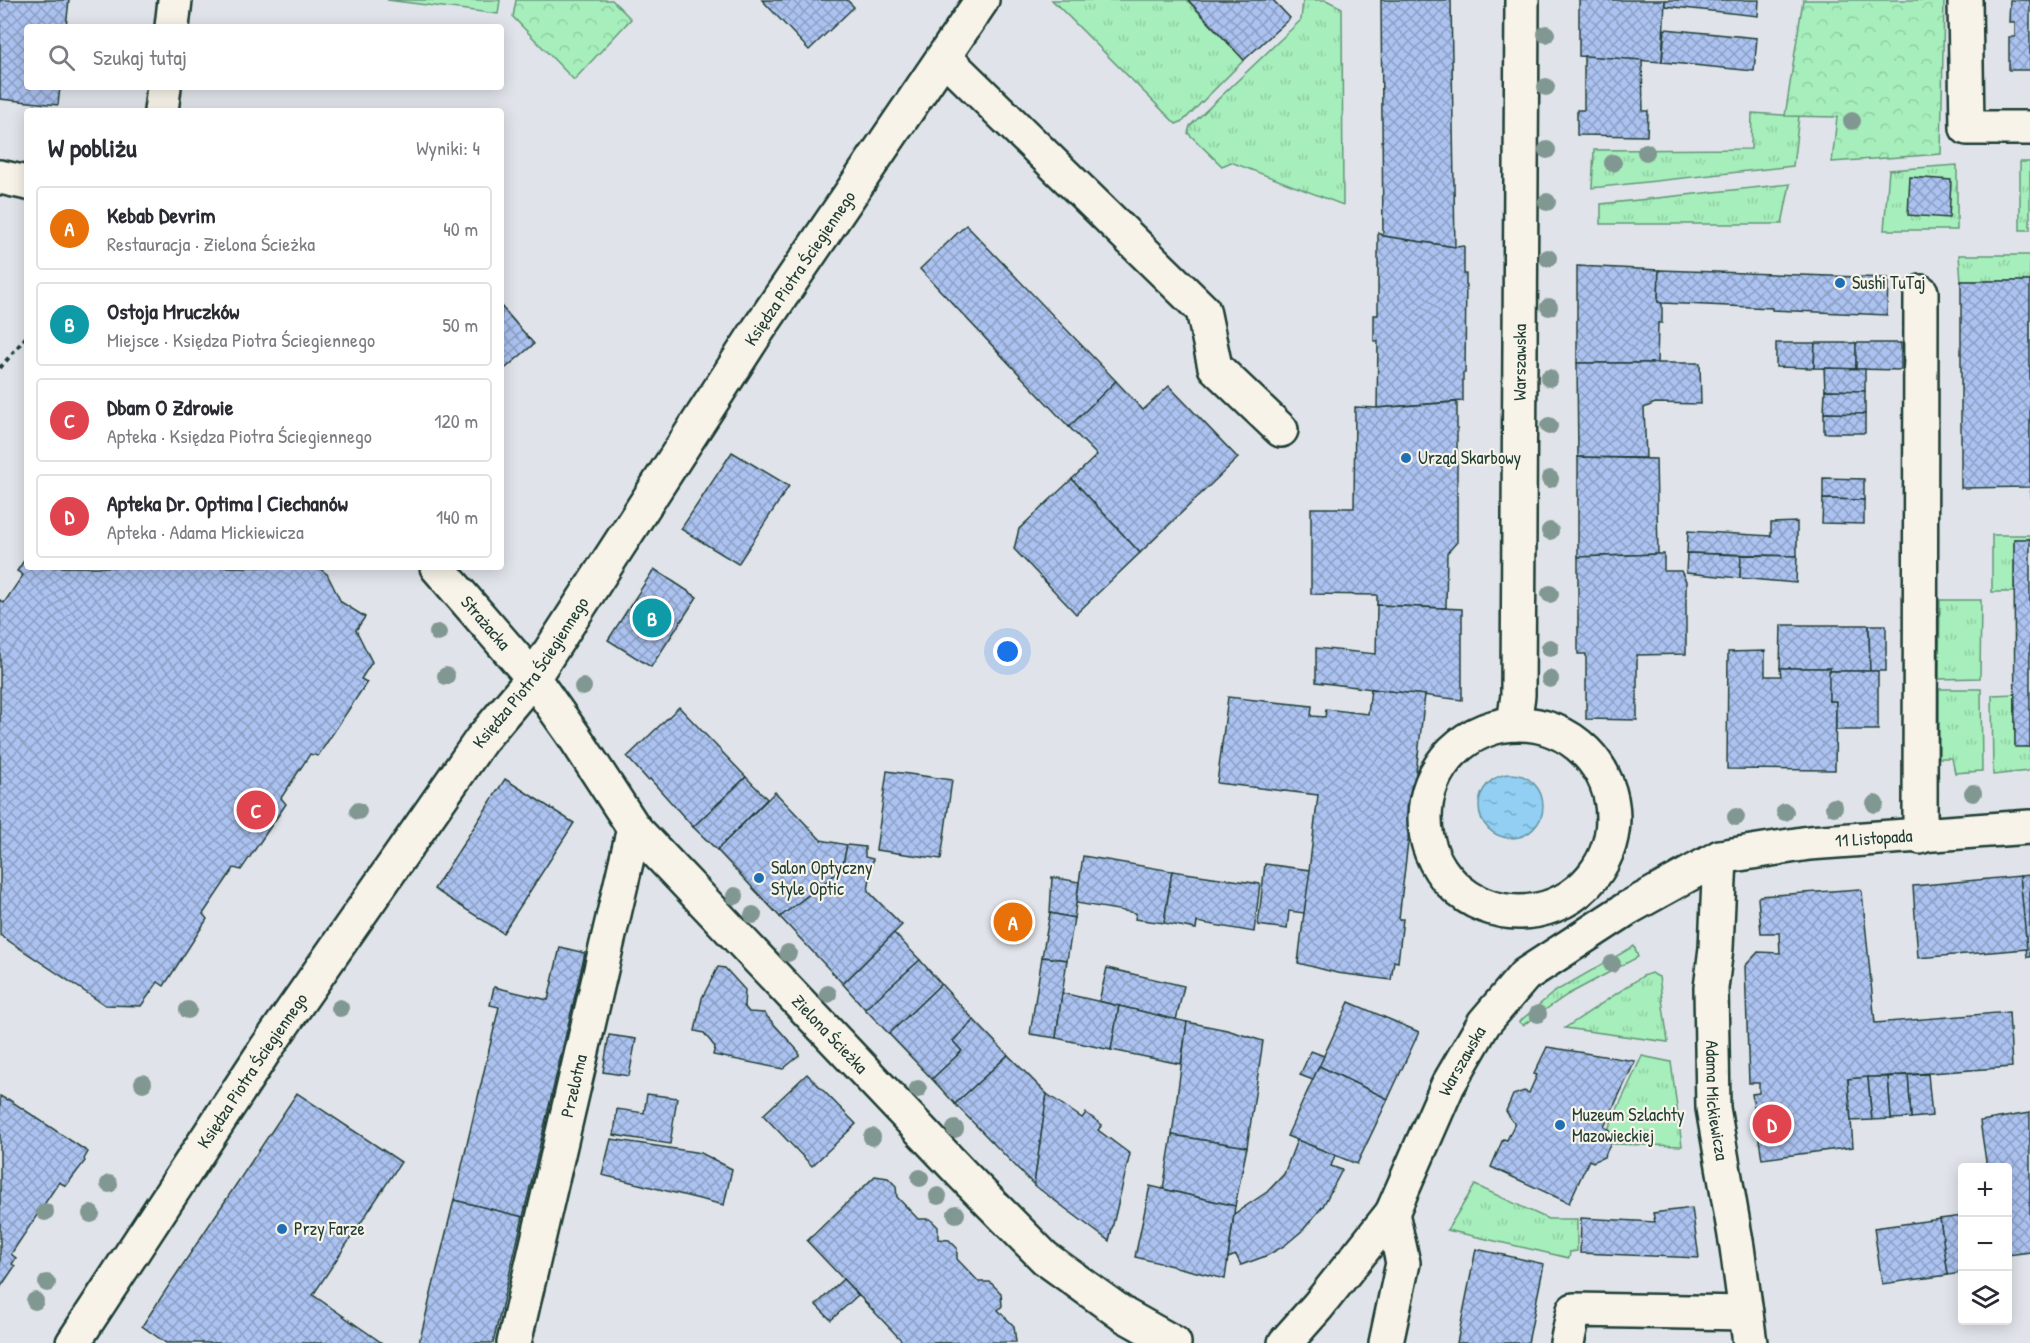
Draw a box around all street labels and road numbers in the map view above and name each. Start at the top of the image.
street label: Księdza Piotra Ściegiennego [738,186,861,350]
street label: Warszawska [1507,324,1532,401]
street label: Strażacka [455,590,516,655]
street label: Księdza Piotra Ściegiennego [466,592,594,753]
street label: 11 Listopada [1834,823,1913,853]
street label: Księdza Piotra Ściegiennego [191,988,313,1153]
street label: Zielona Ścieżka [786,989,874,1079]
street label: Warszawska [1432,1021,1492,1099]
street label: Adama Mickiewicza [1700,1040,1735,1162]
street label: Przelotna [554,1052,593,1120]

